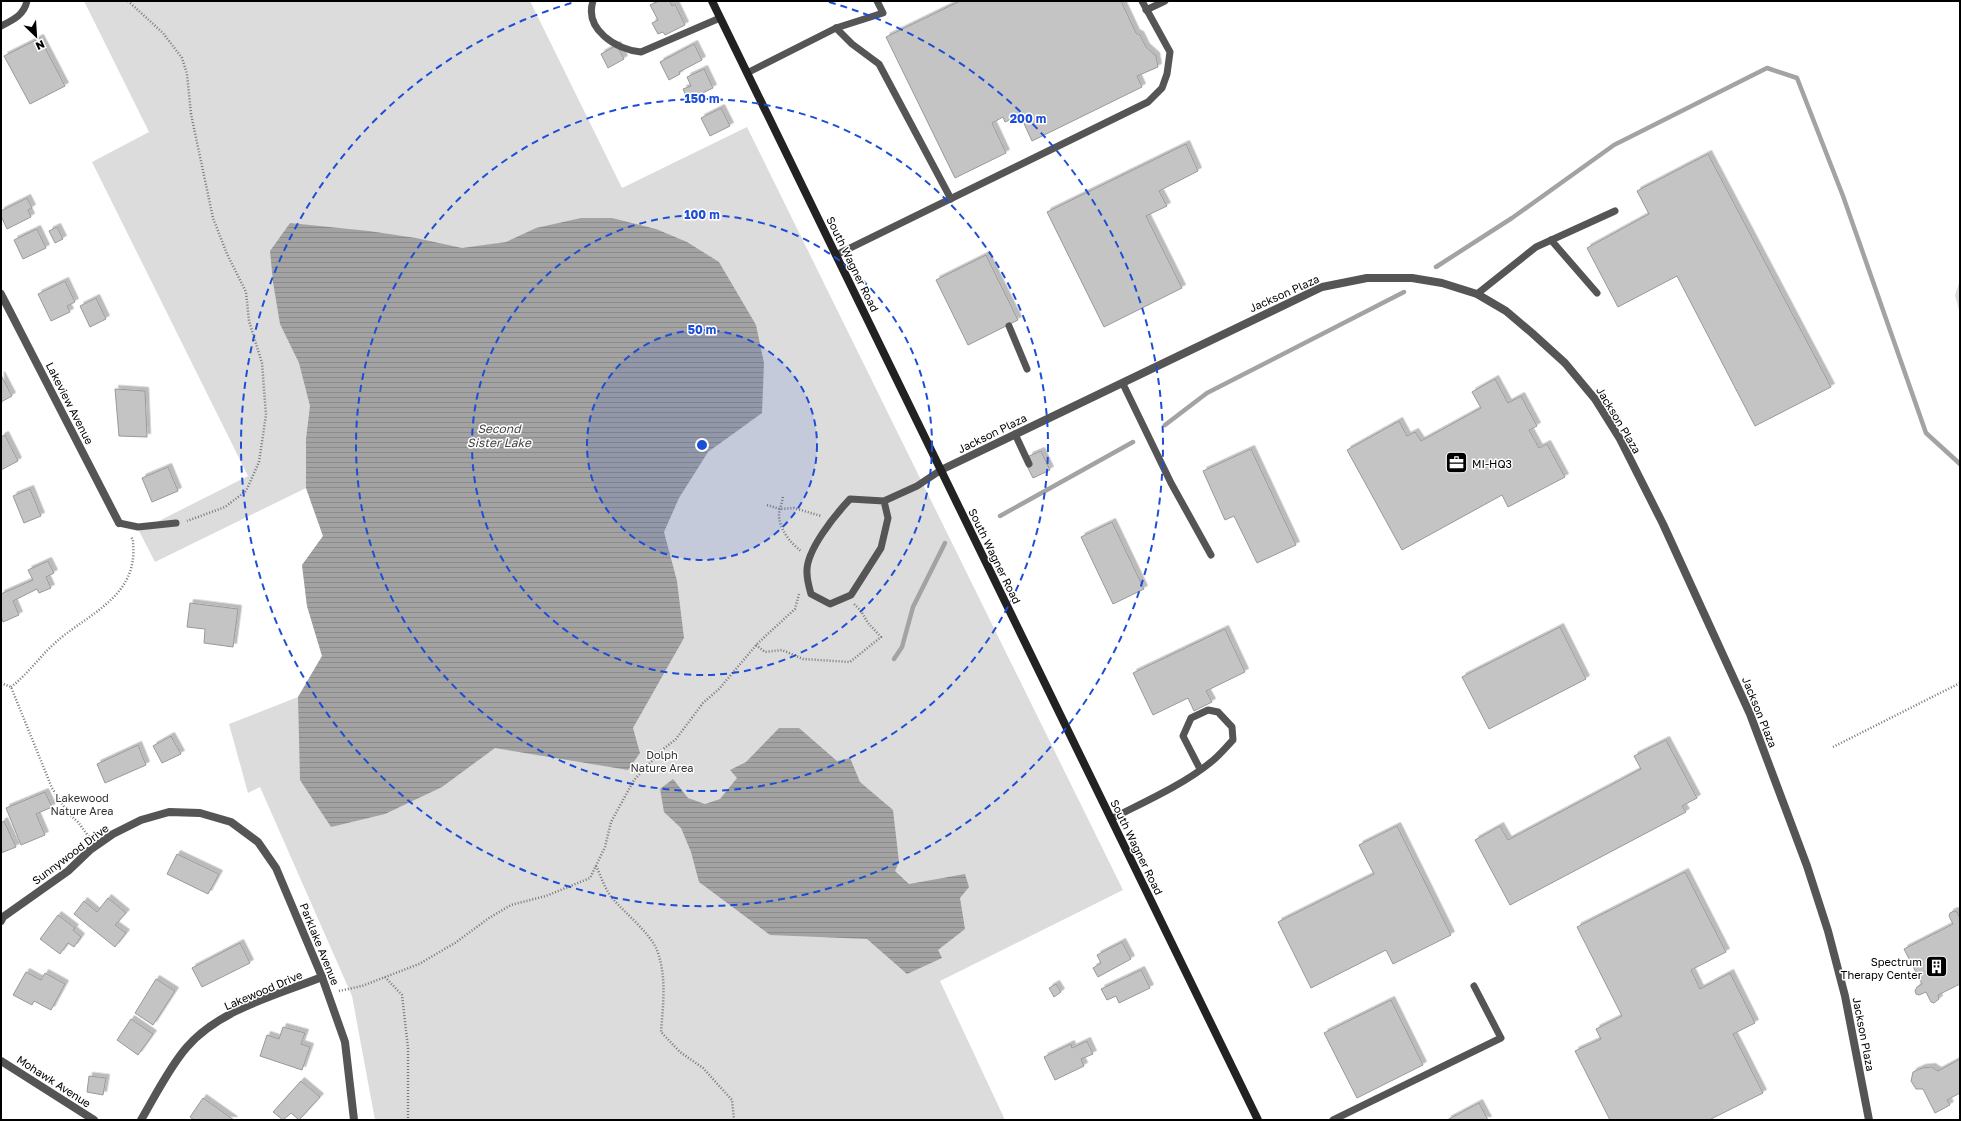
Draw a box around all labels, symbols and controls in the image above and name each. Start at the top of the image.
north arrow [16,16,56,56]
text: N [34,38,47,53]
text: 150 m [685,91,719,106]
text: 200 m [1010,111,1046,126]
text: 100 m [684,207,720,222]
street label: South Wagner Road [824,214,882,314]
street label: Jackson Plaza [1247,272,1321,314]
text: 50 m [688,322,716,337]
street label: Lakeview Avenue [44,360,96,446]
street label: Jackson Plaza [1594,384,1644,456]
street label: Jackson Plaza [955,411,1029,455]
water label: Second Sister Lake [467,421,532,450]
centre of rings [695,438,709,452]
office icon: MI-HQ3 [1443,450,1469,476]
place label: MI-HQ3 [1472,457,1512,470]
street label: South Wagner Road [966,506,1024,606]
street label: Jackson Plaza [1740,675,1780,749]
park label: Dolph Nature Area [631,748,693,774]
park label: Lakewood Nature Area [51,791,113,817]
street label: South Wagner Road [1108,797,1166,897]
street label: Sunnywood Drive [29,821,111,887]
street label: Parklake Avenue [298,901,342,987]
building icon: Spectrum Therapy Center [1924,954,1950,980]
place label: Spectrum Therapy Center [1841,955,1923,981]
street label: Lakewood Drive [222,968,304,1012]
street label: Jackson Plaza [1850,996,1878,1072]
street label: Mohawk Avenue [15,1052,93,1110]

